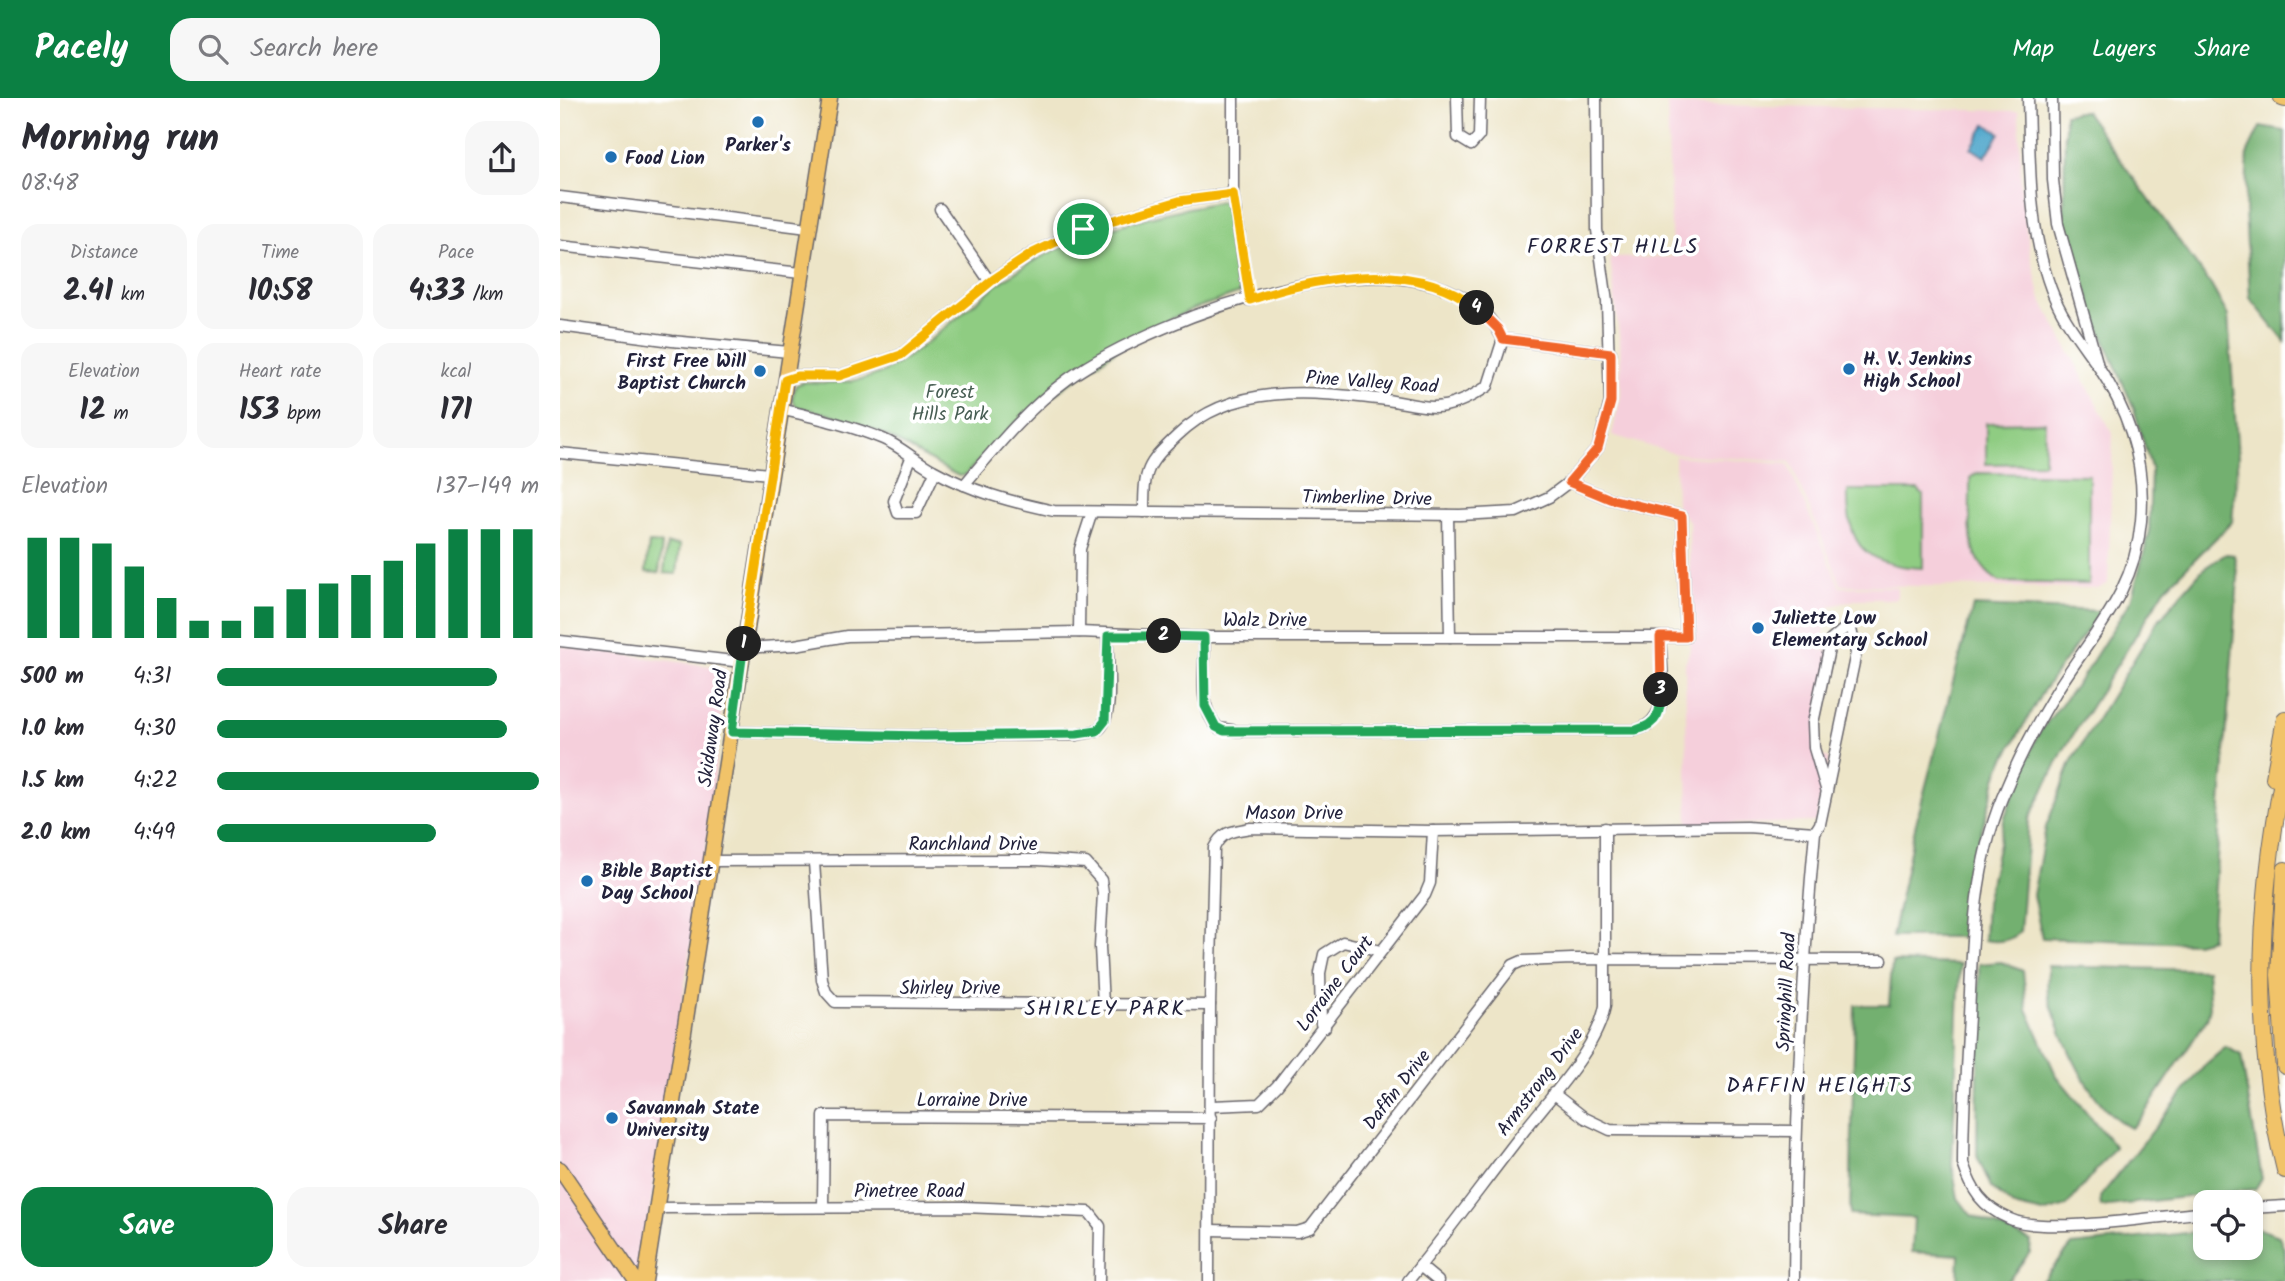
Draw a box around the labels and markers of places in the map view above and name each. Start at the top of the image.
marker: Parker's [750,114,766,130]
place label: Parker's [725,131,791,161]
place label: Food Lion [625,144,705,174]
marker: Food Lion [603,149,619,165]
pin [1053,199,1113,259]
pin: 4 [1460,290,1494,326]
place label: H. V. Jenkins High School [1863,345,1972,397]
place label: First Free Will Baptist Church [617,347,747,399]
marker: H. V. Jenkins High School [1841,361,1857,377]
marker: First Free Will Baptist Church [752,363,768,379]
place label: Juliette Low Elementary School [1772,604,1928,656]
pin: 2 [1146,618,1182,654]
marker: Juliette Low Elementary School [1750,620,1766,636]
pin: 1 [726,626,762,662]
pin: 3 [1644,672,1678,708]
place label: Bible Baptist Day School [601,857,713,909]
marker: Bible Baptist Day School [579,873,595,889]
place label: Savannah State University [626,1094,759,1146]
marker: Savannah State University [604,1110,620,1126]

